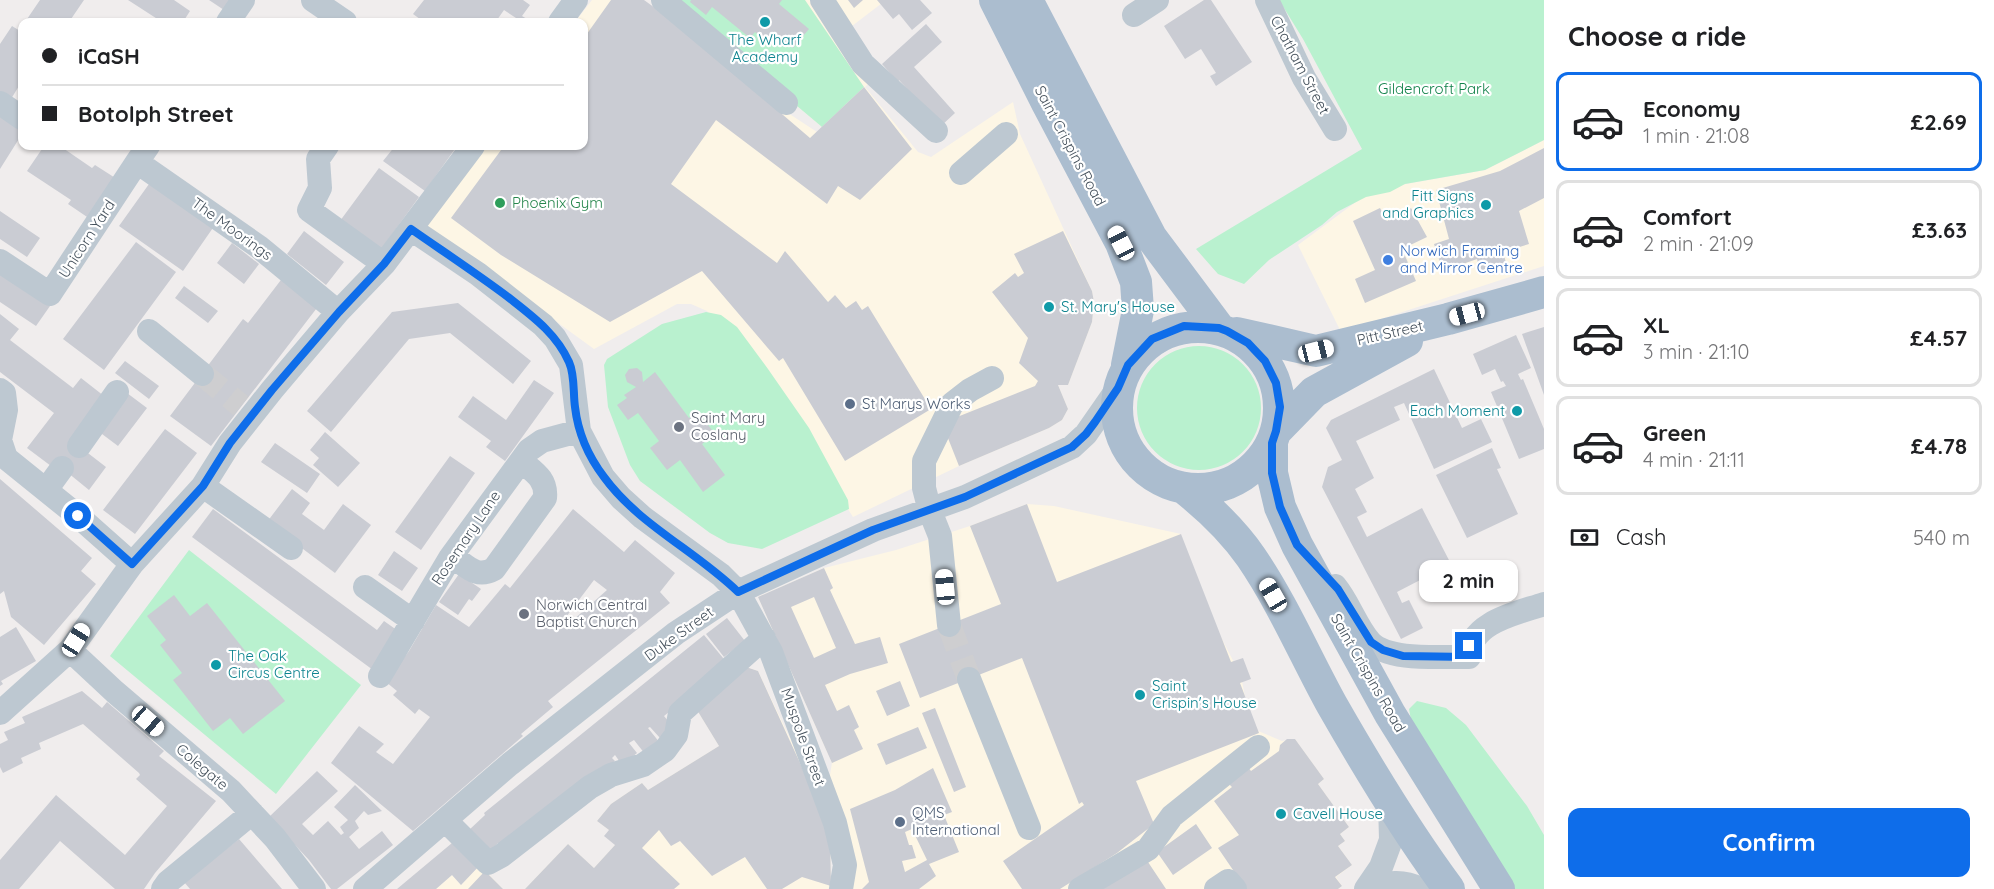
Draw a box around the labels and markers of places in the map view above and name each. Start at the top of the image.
marker: The Wharf Academy [758,15,772,29]
place label: The Wharf Academy [728,30,802,66]
place label: Fitt Signs and Graphics [1382,186,1474,222]
place label: Phoenix Gym [512,193,603,212]
marker: Phoenix Gym [493,196,507,210]
marker: Fitt Signs and Graphics [1479,198,1493,212]
place label: Norwich Framing and Mirror Centre [1400,241,1523,277]
marker: Norwich Framing and Mirror Centre [1381,253,1395,267]
place label: St. Mary's House [1061,297,1175,316]
marker: St. Mary's House [1042,300,1056,314]
place label: St Marys Works [862,394,970,413]
marker: St Marys Works [843,397,857,411]
place label: Each Moment [1410,401,1505,420]
marker: Each Moment [1510,404,1524,418]
place label: Saint Mary Coslany [691,408,765,444]
marker: Saint Mary Coslany [672,420,686,434]
place label: Norwich Central Baptist Church [536,595,648,631]
marker: Norwich Central Baptist Church [517,607,531,621]
place label: The Oak Circus Centre [228,646,320,682]
marker: The Oak Circus Centre [209,658,223,672]
place label: Saint Crispin's House [1152,676,1257,712]
marker: Saint Crispin's House [1133,688,1147,702]
place label: QMS International [912,803,1000,839]
place label: Cavell House [1293,804,1383,823]
marker: Cavell House [1274,807,1288,821]
marker: QMS International [893,815,907,829]

